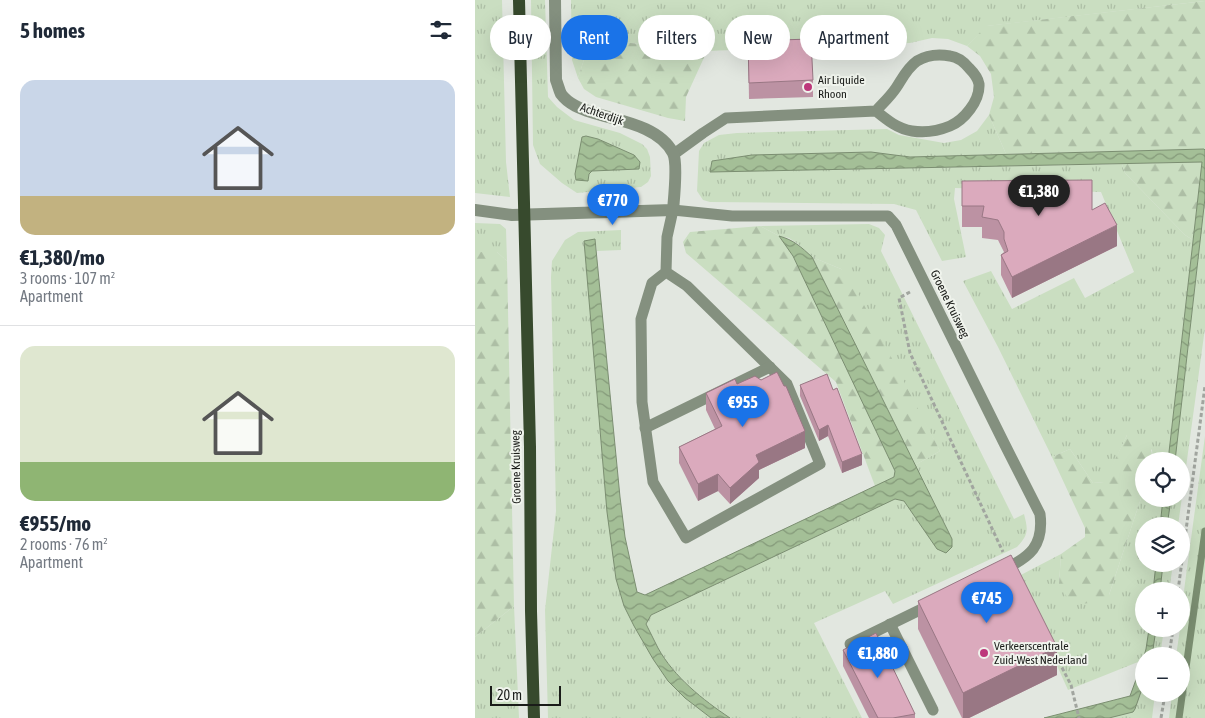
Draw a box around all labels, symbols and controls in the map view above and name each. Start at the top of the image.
chip: Buy [490,15,551,60]
chip: Rent [561,15,628,60]
chip: Filters [638,15,715,60]
chip: New [725,15,790,60]
chip: Apartment [800,15,907,60]
icon: filters [427,16,455,44]
text: 5 homes [20,18,85,42]
place label: Air Liquide Rhoon [818,73,865,101]
marker: Air Liquide Rhoon [802,81,814,93]
street label: Achterdijk [578,100,626,128]
icon: home [193,113,283,203]
pin: €1,380 [998,174,1080,217]
text: €1,380 [1019,182,1059,200]
pin: €770 [583,184,643,226]
text: €770 [598,191,628,209]
text: €1,380/mo [20,245,105,269]
street label: Groene Kruisweg [928,268,973,341]
text: 3 rooms · 107 m² [20,269,115,287]
text: Apartment [20,287,83,305]
icon: home [193,378,283,468]
pin: €955 [713,386,773,428]
text: €955 [728,393,758,411]
street label: Groene Kruisweg [508,429,524,504]
map controls [1135,452,1190,702]
button: locate [1135,452,1190,507]
text: €955/mo [20,511,91,535]
button: layers [1135,517,1190,572]
text: 2 rooms · 76 m² [20,535,108,553]
text: Apartment [20,553,83,571]
pin: €745 [957,582,1017,624]
button: + [1135,582,1190,637]
text: €745 [972,589,1002,607]
pin: €1,880 [837,636,919,679]
place label: Verkeerscentrale Zuid-West Nederland [994,639,1087,667]
text: €1,880 [858,644,898,662]
marker: Verkeerscentrale Zuid-West Nederland [978,647,990,659]
button: − [1135,647,1190,702]
scale bar [490,683,561,706]
text: 20 m [497,687,522,703]

